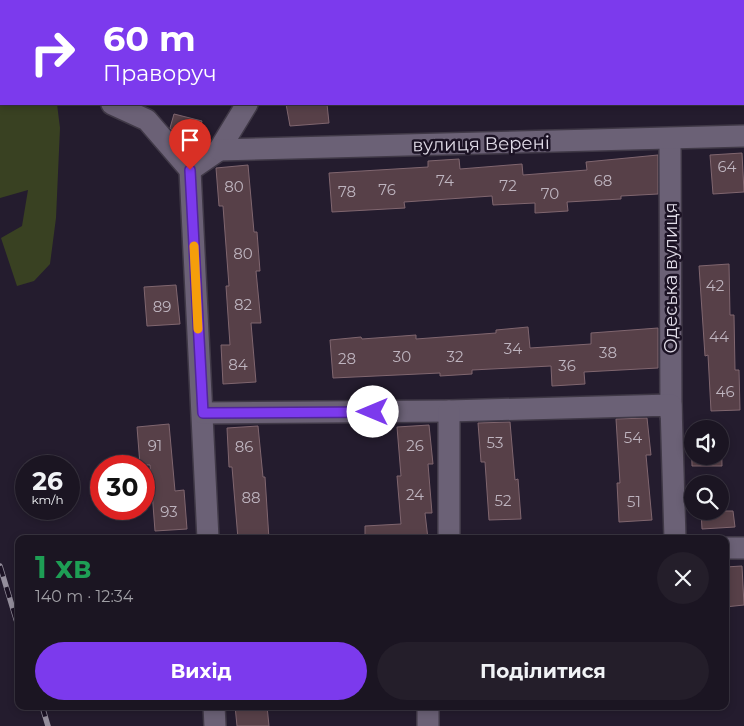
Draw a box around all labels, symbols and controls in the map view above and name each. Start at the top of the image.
text: 60 m [103,17,196,60]
icon: right [20,20,85,85]
text: Праворуч [103,60,217,87]
pin [169,119,211,170]
icon: arrive [176,126,204,154]
street label: вулиця Верені [412,132,550,156]
house number: 64 [717,157,737,176]
house number: 74 [436,171,454,190]
house number: 68 [594,171,612,190]
house number: 72 [499,176,517,195]
house number: 80 [224,177,244,196]
house number: 76 [378,180,396,199]
house number: 78 [338,182,356,201]
house number: 70 [541,184,559,203]
street label: Одеська вулиця [660,202,682,354]
house number: 80 [233,244,253,263]
house number: 42 [706,276,724,295]
house number: 82 [234,295,252,314]
house number: 89 [153,297,171,316]
house number: 44 [709,327,729,346]
house number: 34 [504,339,522,358]
house number: 38 [599,343,617,362]
house number: 30 [393,347,411,366]
house number: 32 [447,347,463,366]
house number: 28 [338,349,356,368]
house number: 84 [228,355,248,374]
house number: 36 [558,356,576,375]
house number: 46 [715,382,735,401]
position arrow [346,385,398,437]
map controls [684,420,729,520]
button: sound [684,420,729,465]
house number: 54 [624,428,642,447]
house number: 53 [487,433,503,452]
house number: 91 [148,436,162,455]
house number: 26 [406,436,424,455]
house number: 86 [235,437,253,456]
speed limit sign: 30 [90,455,155,520]
text: 26 [32,466,63,496]
button: search [684,475,729,520]
house number: 24 [406,485,424,504]
house number: 88 [241,488,261,507]
house number: 52 [495,491,511,510]
text: km/h [31,492,64,507]
house number: 51 [627,492,641,511]
house number: 93 [160,502,178,521]
text: 1 хв [35,549,92,586]
button: close [657,552,709,604]
text: 140 m · 12:34 [35,587,133,606]
button: Вихід [35,642,367,700]
button: Поділитися [377,642,709,700]

